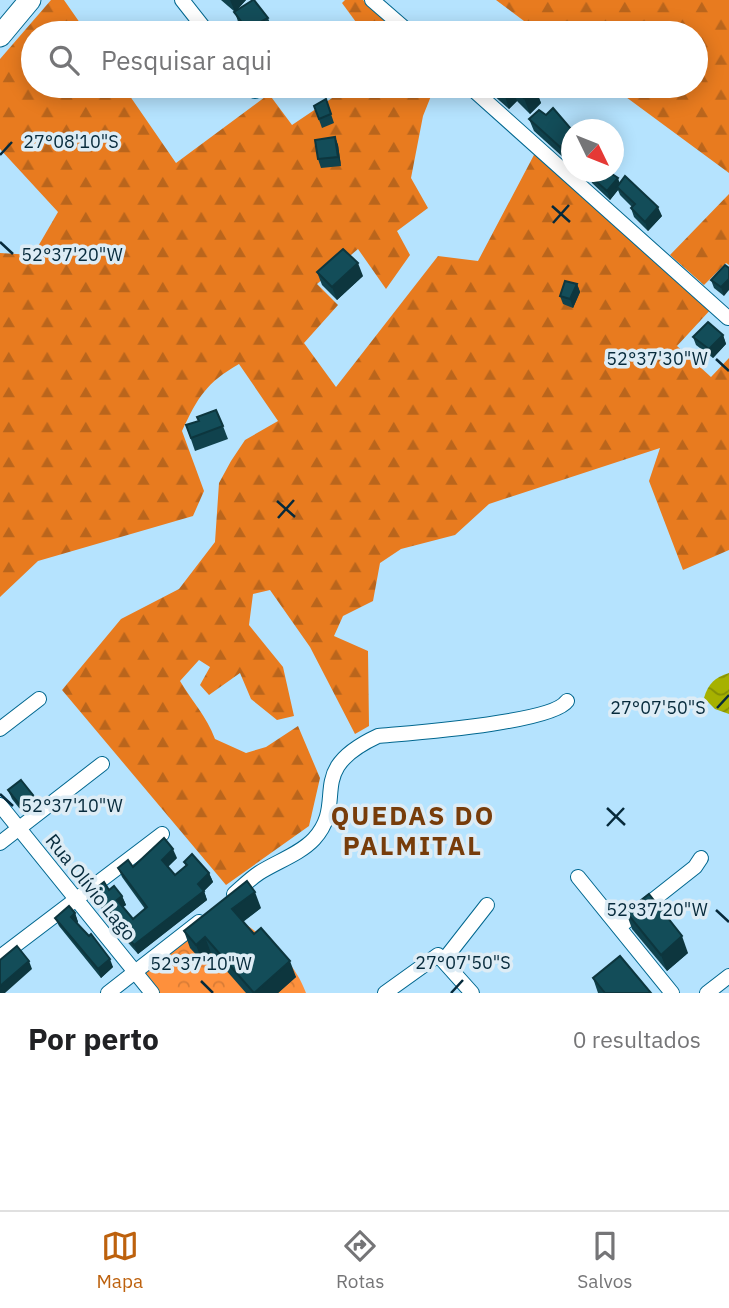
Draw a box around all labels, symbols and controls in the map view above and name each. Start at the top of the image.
search box [21,21,708,98]
icon: search [45,41,83,79]
text: Pesquisar aqui [101,43,272,77]
north arrow [561,119,624,182]
text: 27°08'10"S [23,130,119,153]
text: 52°37'20"W [21,243,123,266]
text: 52°37'30"W [606,347,708,370]
text: 27°07'50"S [610,696,706,719]
text: 52°37'10"W [21,794,123,817]
district label: QUEDAS DO PALMITAL [331,798,495,862]
street label: Rua Olívio Lago [41,829,141,945]
text: 52°37'20"W [606,898,708,921]
text: 27°07'50"S [415,951,511,974]
text: 52°37'10"W [150,952,252,975]
text: Por perto [28,1019,159,1058]
text: 0 resultados [573,1024,701,1054]
tab: Mapa [96,1227,143,1293]
tab: Rotas [336,1227,385,1293]
tab: Salvos [577,1227,633,1293]

